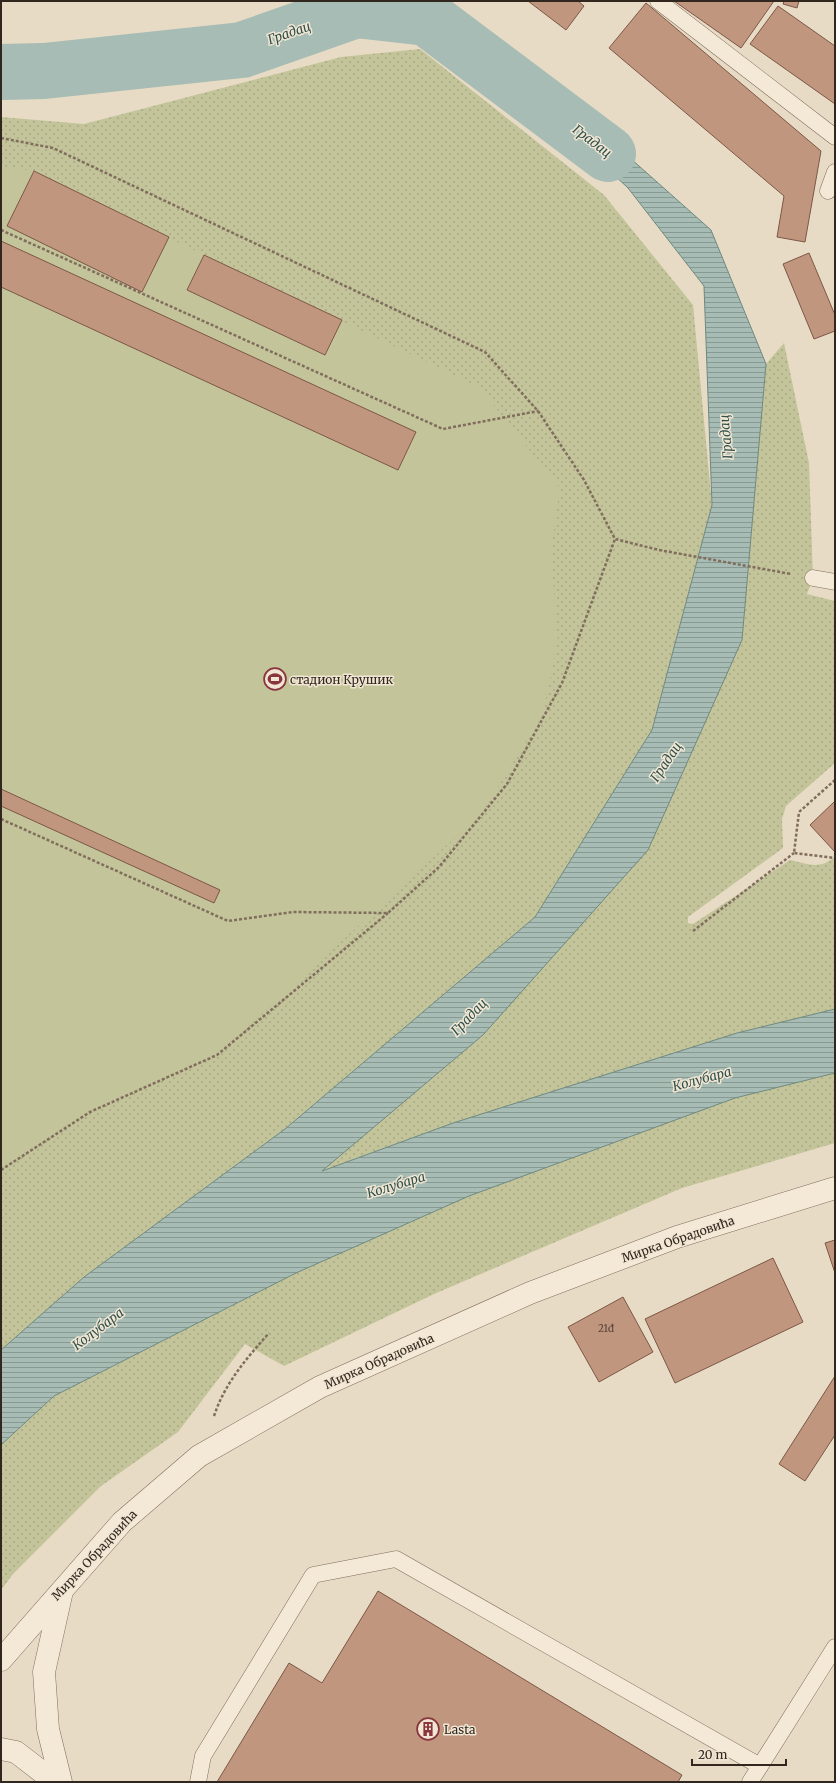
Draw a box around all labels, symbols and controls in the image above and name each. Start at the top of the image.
water label: Градац [265,18,313,48]
water label: Градац [569,121,615,161]
water label: Градац [716,414,736,460]
sports icon: стадион Крушик [262,666,288,692]
place label: стадион Крушик [290,672,394,687]
water label: Градац [647,739,686,785]
water label: Градац [447,995,491,1039]
water label: Колубара [671,1063,733,1095]
water label: Колубара [365,1168,427,1202]
street label: Мирка Обрадовића [620,1212,737,1265]
water label: Колубара [69,1304,127,1354]
house number: 21đ [598,1322,614,1335]
street label: Мирка Обрадовића [322,1330,437,1392]
street label: Мирка Обрадовића [48,1506,140,1603]
building icon: Lasta [415,1716,441,1742]
place label: Lasta [444,1722,476,1737]
scale bar [692,1741,786,1767]
text: 20 m [698,1747,727,1762]

